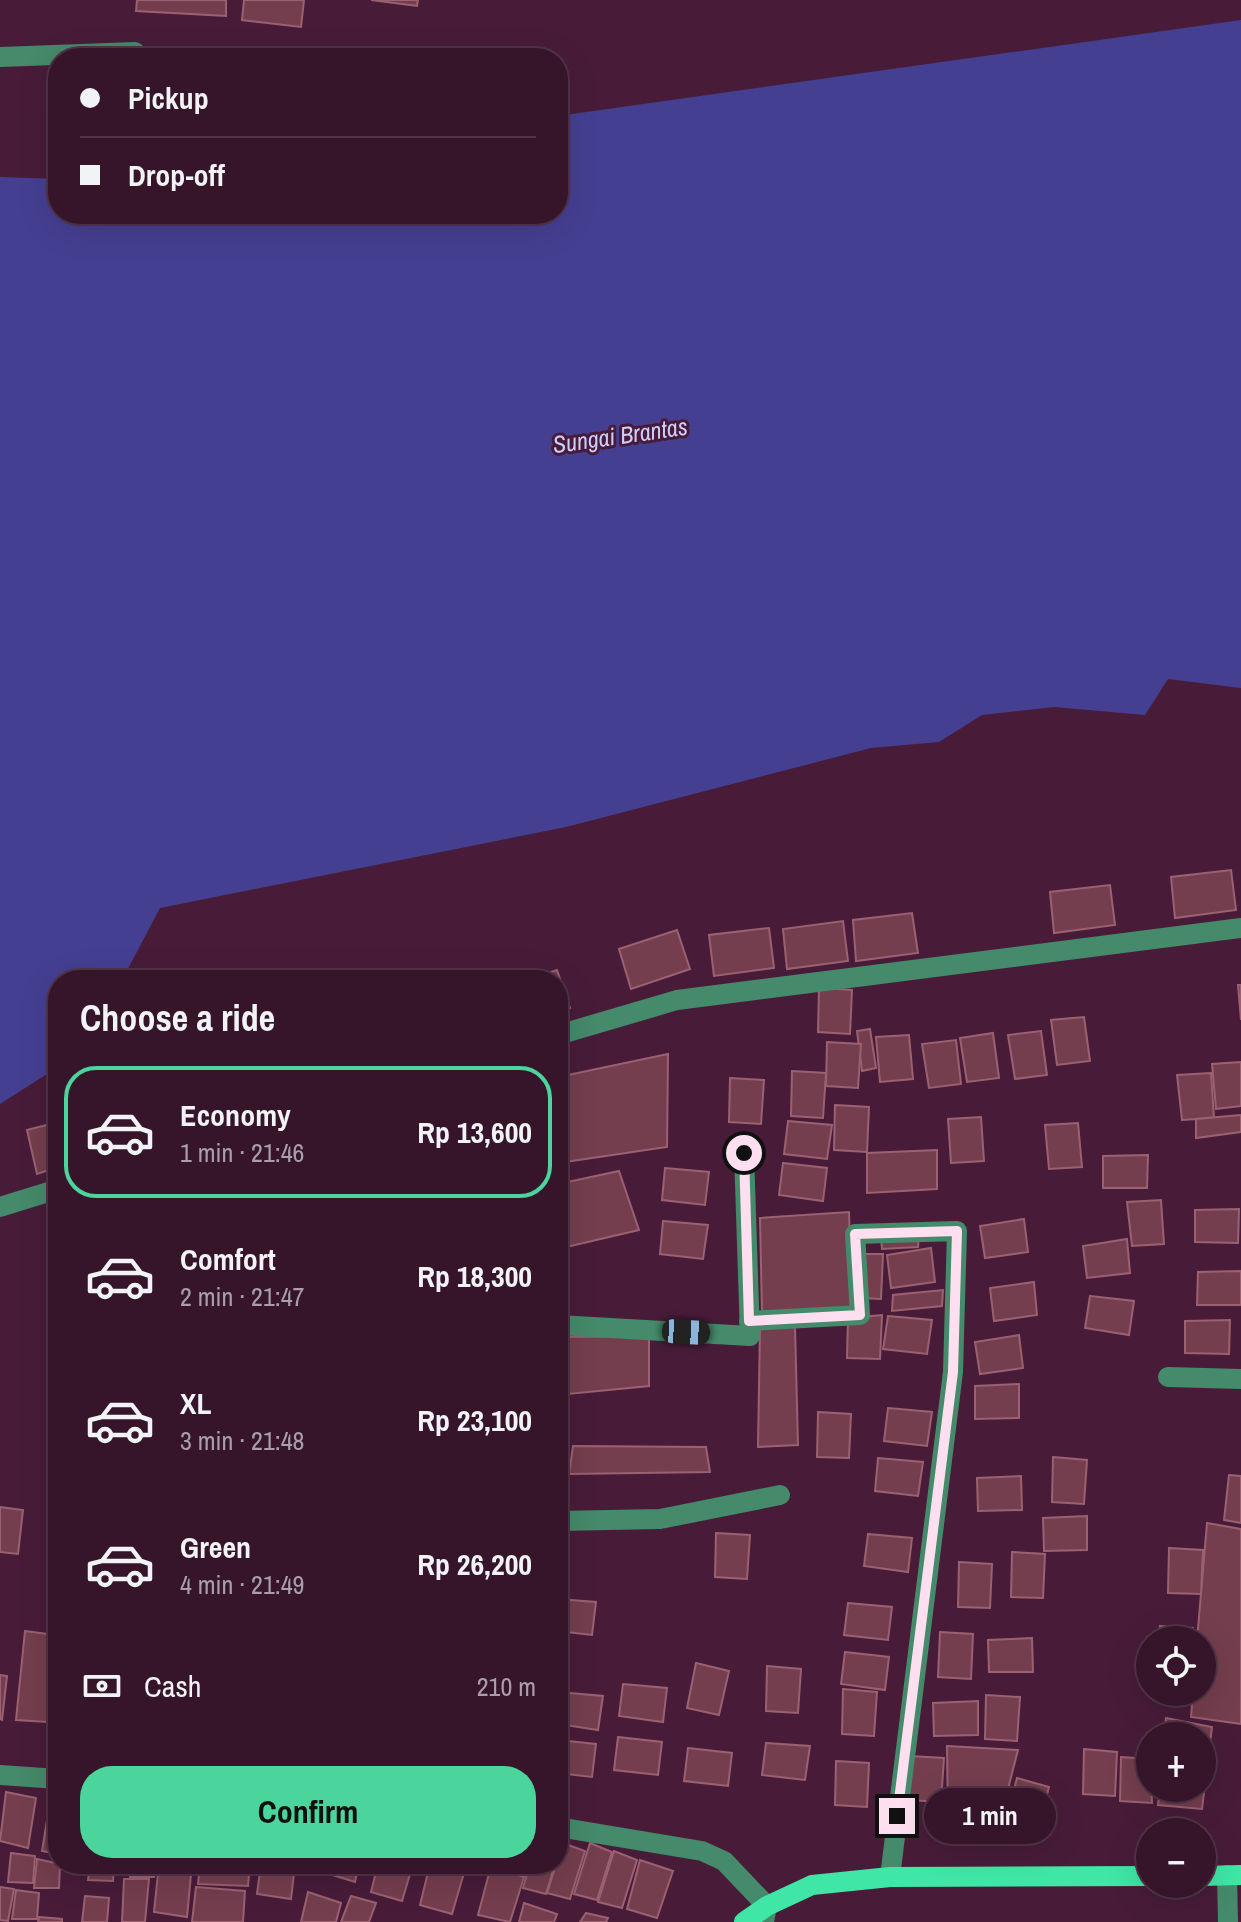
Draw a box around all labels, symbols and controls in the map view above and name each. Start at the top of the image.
text: Pickup [128,78,209,118]
text: Drop-off [128,155,225,195]
water label: Sungai Brantas [551,410,690,460]
text: Choose a ride [80,994,275,1042]
text: Economy [180,1095,291,1135]
icon: car [84,1096,156,1168]
text: Rp 13,600 [417,1112,532,1152]
text: 1 min · 21:46 [180,1135,304,1170]
route start [726,1135,762,1171]
text: Comfort [180,1239,276,1279]
icon: car [84,1240,156,1312]
text: Rp 18,300 [417,1256,532,1296]
text: 2 min · 21:47 [180,1279,304,1314]
car [661,1319,711,1345]
text: XL [180,1383,211,1423]
icon: car [84,1384,156,1456]
text: Rp 23,100 [417,1400,532,1440]
text: 3 min · 21:48 [180,1423,304,1458]
text: Green [180,1527,251,1567]
icon: car [84,1528,156,1600]
text: Rp 26,200 [417,1544,532,1584]
text: 4 min · 21:49 [180,1567,304,1602]
map controls [1136,1626,1216,1898]
button: locate [1136,1626,1216,1706]
icon: cash [80,1664,124,1708]
text: Cash [144,1666,201,1706]
text: 210 m [477,1669,536,1704]
button: + [1136,1722,1216,1802]
button: Confirm [80,1766,536,1858]
callout: 1 min [925,1788,1057,1844]
route end [879,1798,915,1834]
text: 1 min [962,1798,1018,1833]
button: − [1136,1818,1216,1898]

